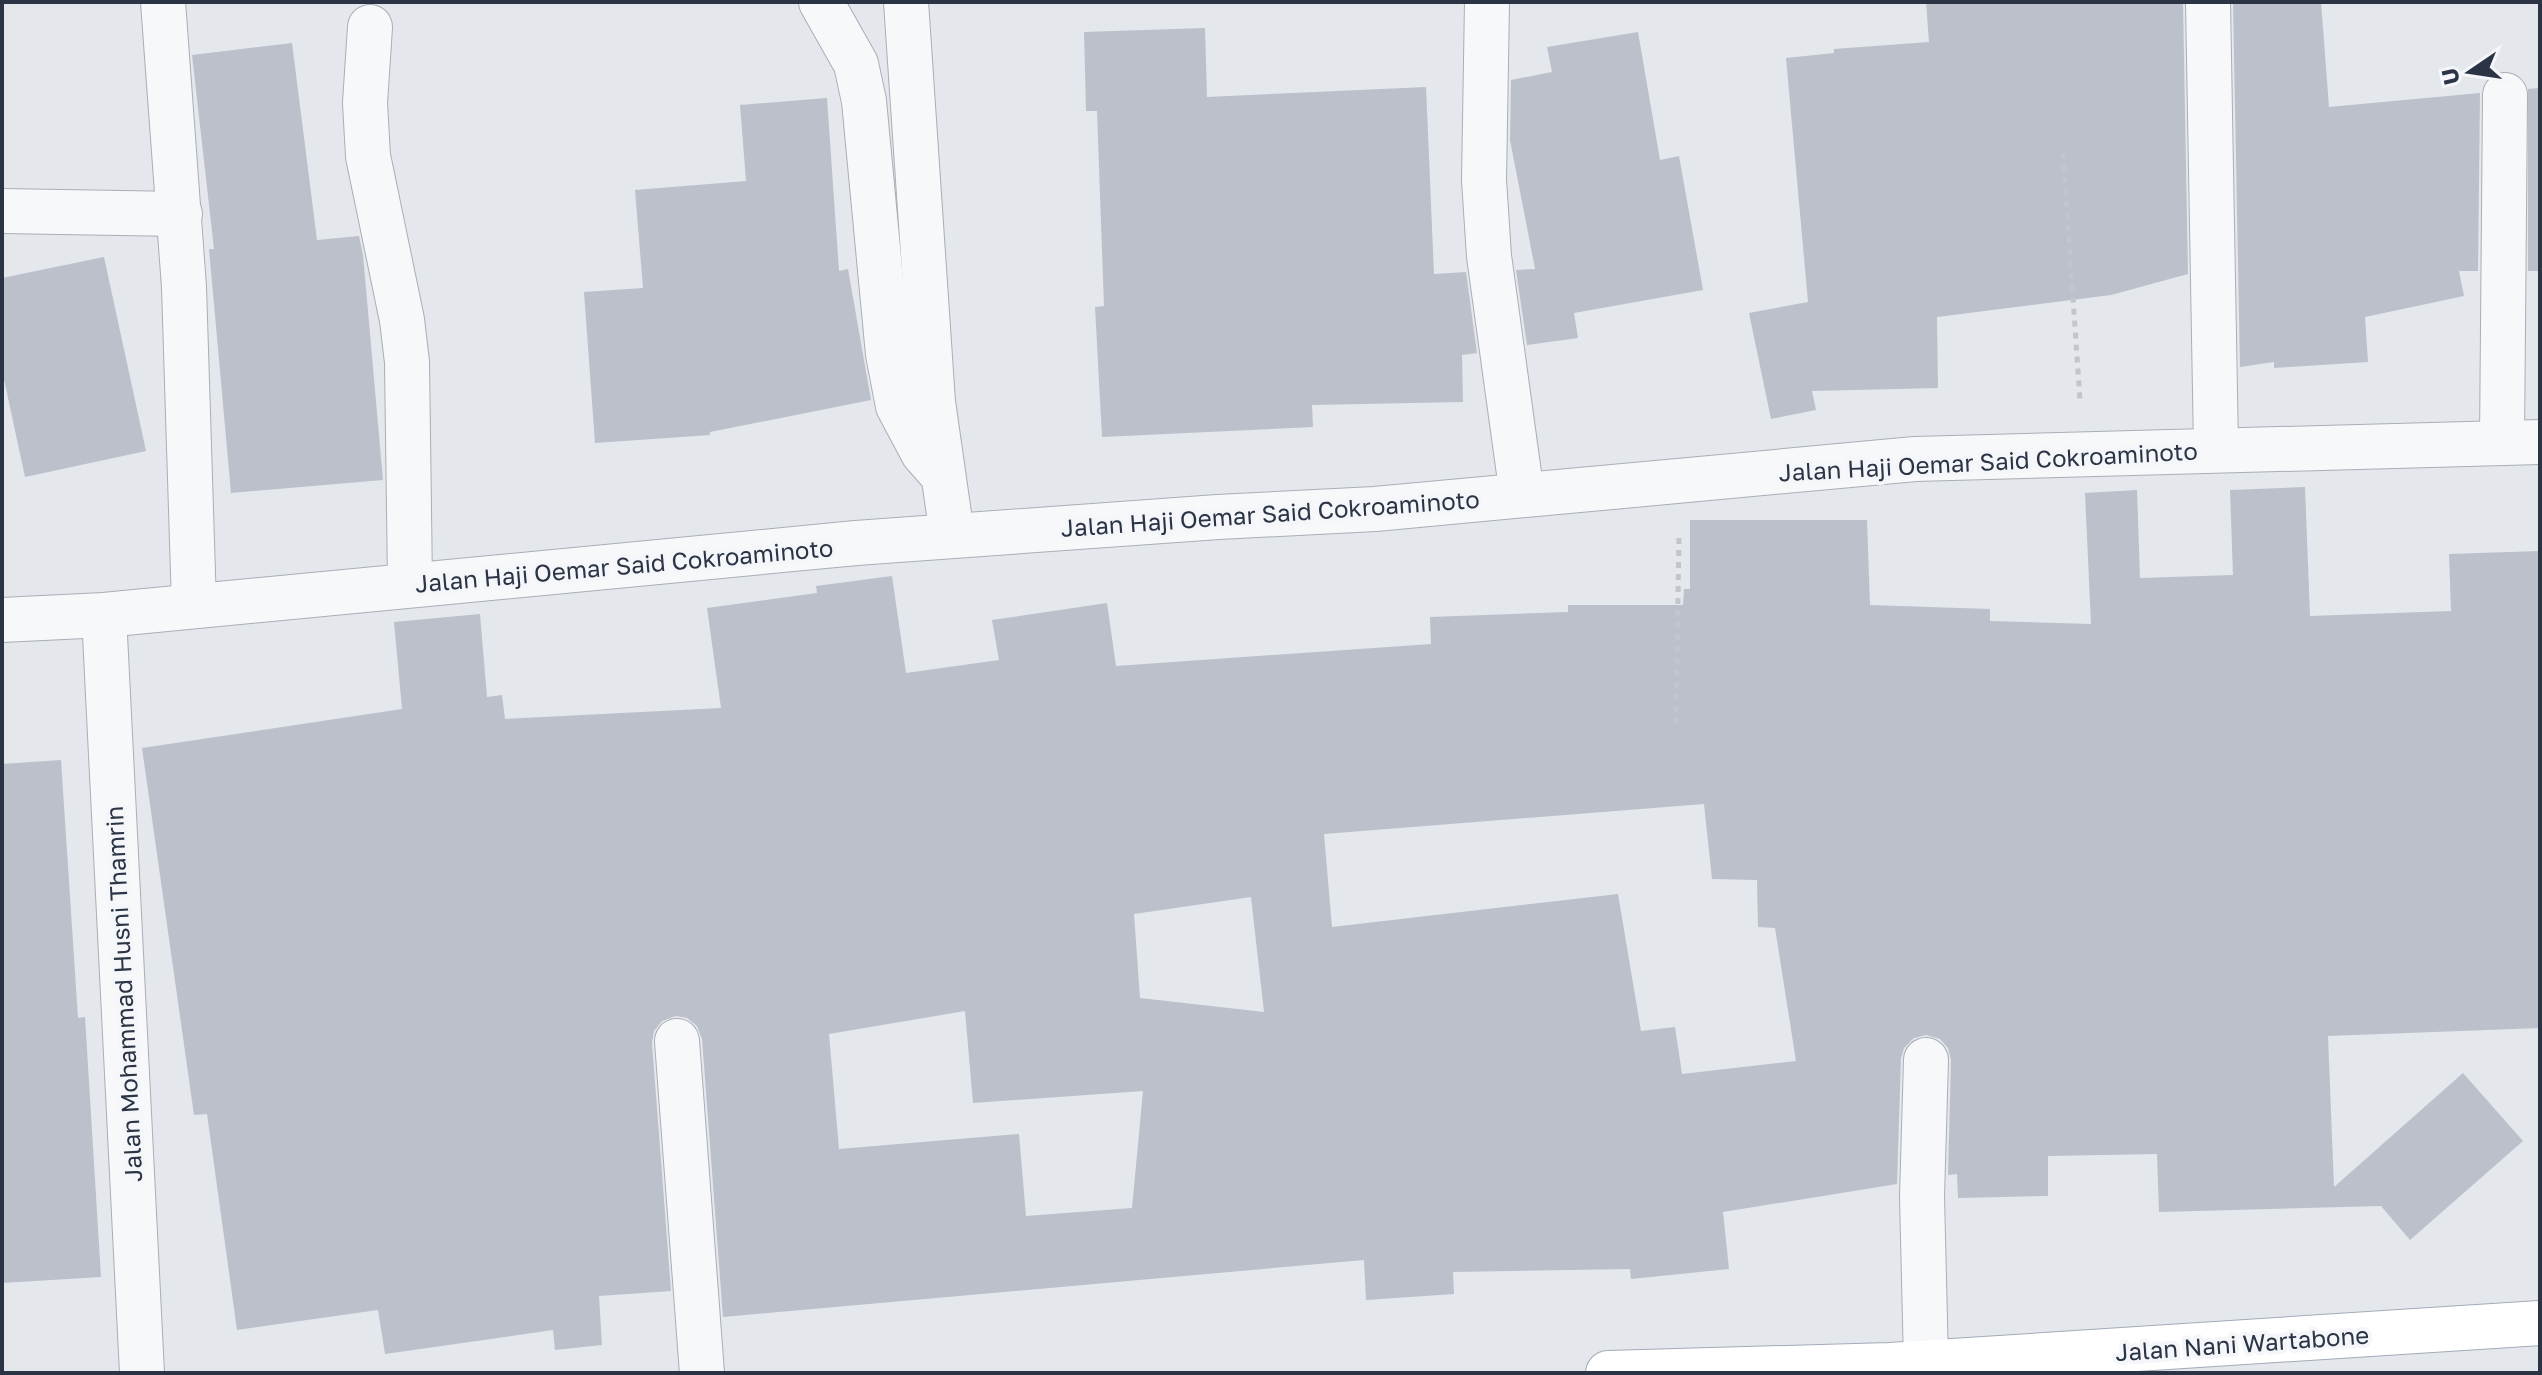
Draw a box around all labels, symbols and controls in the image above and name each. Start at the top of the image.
north arrow [2430,32,2510,112]
text: U [2435,66,2465,87]
street label: Jalan Haji Oemar Said Cokroaminoto [1778,436,2198,486]
street label: Jalan Haji Oemar Said Cokroaminoto [1060,484,1480,542]
street label: Jalan Haji Oemar Said Cokroaminoto [414,532,834,598]
street label: Jalan Mohammad Husni Thamrin [99,805,147,1183]
street label: Jalan Nani Wartabone [2114,1320,2370,1366]

